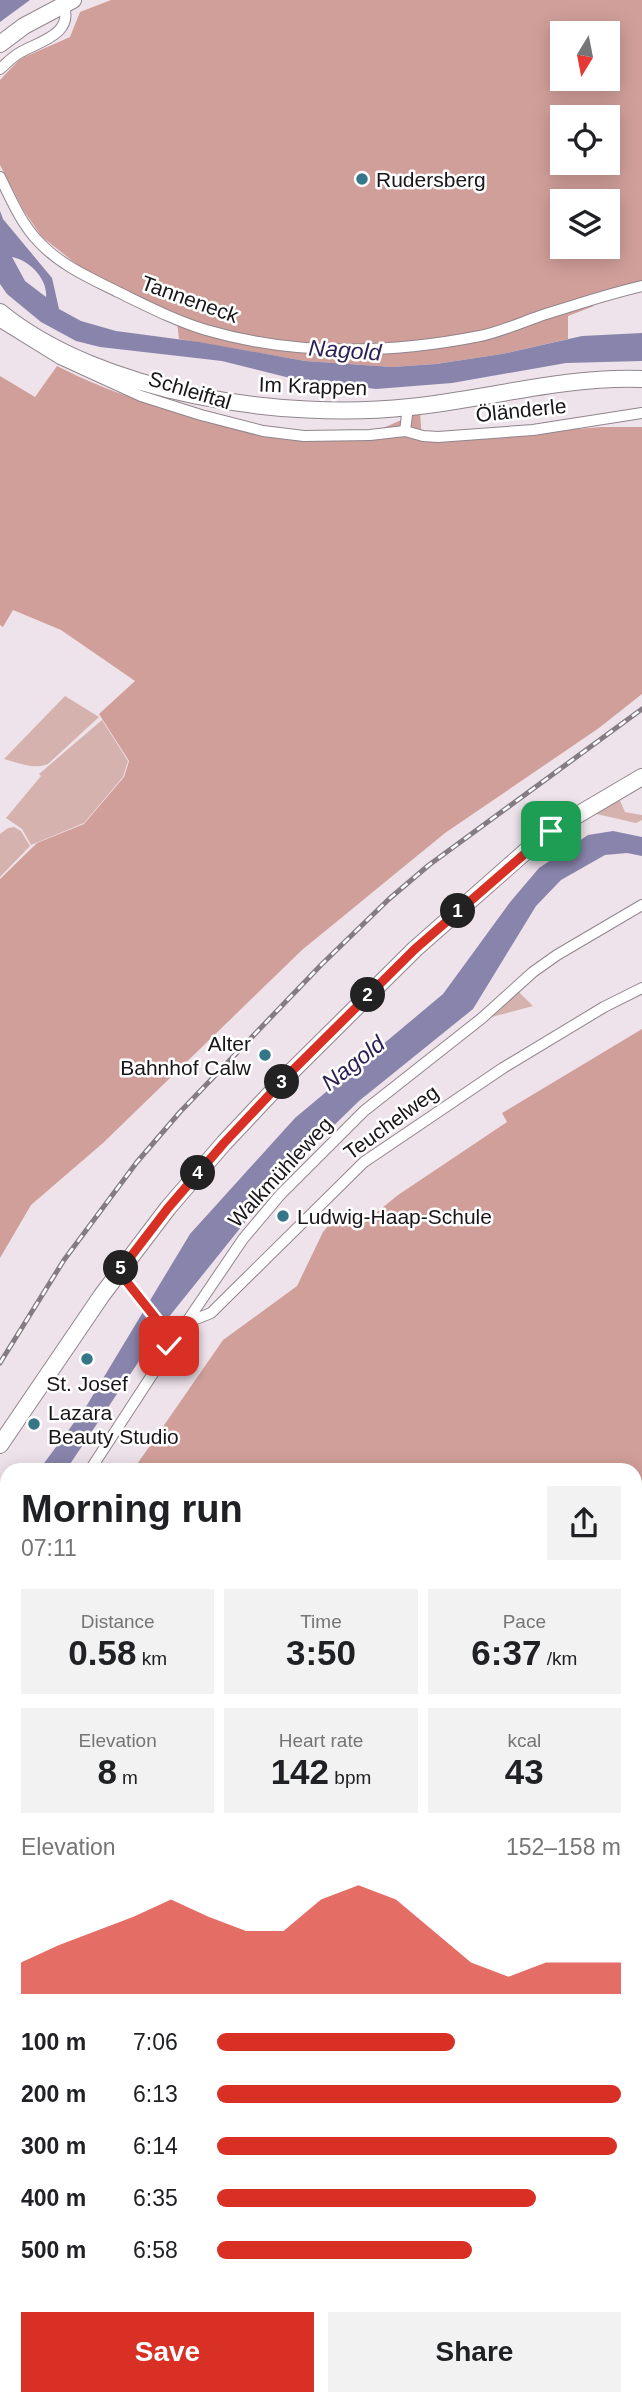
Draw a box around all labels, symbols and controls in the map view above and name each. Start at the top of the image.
north arrow [550,21,620,91]
map controls [550,21,620,259]
button: locate [550,105,620,175]
place label: Rudersberg [376,168,486,191]
marker: Rudersberg [354,171,370,187]
button: layers [550,189,620,259]
street label: Tanneneck [138,271,242,327]
water label: Nagold [308,334,383,366]
street label: Schleiftal [146,367,234,413]
street label: Im Krappen [258,373,368,399]
street label: Öländerle [475,394,567,426]
pin [521,801,581,861]
icon: arrive [532,812,570,850]
pin: 1 [440,894,476,928]
text: 1 [452,900,463,921]
pin: 2 [350,978,386,1012]
text: 2 [362,984,373,1005]
water label: Nagold [316,1030,391,1096]
place label: Alter Bahnhof Calw [120,1032,252,1079]
marker: Alter Bahnhof Calw [257,1047,273,1063]
pin: 3 [264,1064,300,1100]
text: 3 [276,1071,287,1092]
street label: Teuchelweg [339,1080,443,1164]
street label: Walkmühleweg [223,1112,337,1232]
pin: 4 [180,1156,216,1190]
text: 4 [192,1162,203,1183]
place label: Ludwig-Haap-Schule [297,1205,492,1228]
marker: Ludwig-Haap-Schule [275,1208,291,1224]
pin: 5 [104,1250,138,1286]
text: 5 [115,1257,126,1278]
pin [139,1316,199,1376]
icon: check [150,1327,188,1365]
marker: St. Josef [79,1351,95,1367]
place label: St. Josef [46,1372,128,1395]
place label: Lazara Beauty Studio [48,1401,179,1448]
marker: Lazara Beauty Studio [26,1416,42,1432]
button: share [547,1486,621,1560]
text: Morning run [21,1488,243,1530]
text: 07:11 [21,1535,77,1561]
text: Distance [81,1611,155,1632]
text: Time [300,1611,342,1632]
text: Pace [503,1611,546,1632]
text: 0.58 [68,1633,136,1672]
text: 3:50 [286,1633,356,1672]
text: 6:37 [471,1633,541,1672]
text: km [136,1648,167,1669]
text: /km [541,1648,577,1669]
text: Elevation [79,1730,157,1751]
text: Heart rate [279,1730,363,1751]
text: kcal [507,1730,541,1751]
text: 8 [97,1752,117,1791]
text: 142 [271,1752,329,1791]
text: 43 [505,1752,544,1791]
text: m [117,1767,138,1788]
text: bpm [329,1767,371,1788]
text: Elevation [21,1834,116,1860]
text: 152–158 m [506,1834,621,1860]
text: 100 m [21,2029,86,2055]
text: 7:06 [133,2029,178,2055]
text: 200 m [21,2081,86,2107]
text: 6:13 [133,2081,178,2107]
text: 300 m [21,2133,86,2159]
text: 6:14 [133,2133,178,2159]
text: 400 m [21,2185,86,2211]
text: 6:35 [133,2185,178,2211]
text: 500 m [21,2237,86,2263]
text: 6:58 [133,2237,178,2263]
button: Save [21,2312,314,2392]
button: Share [328,2312,621,2392]

